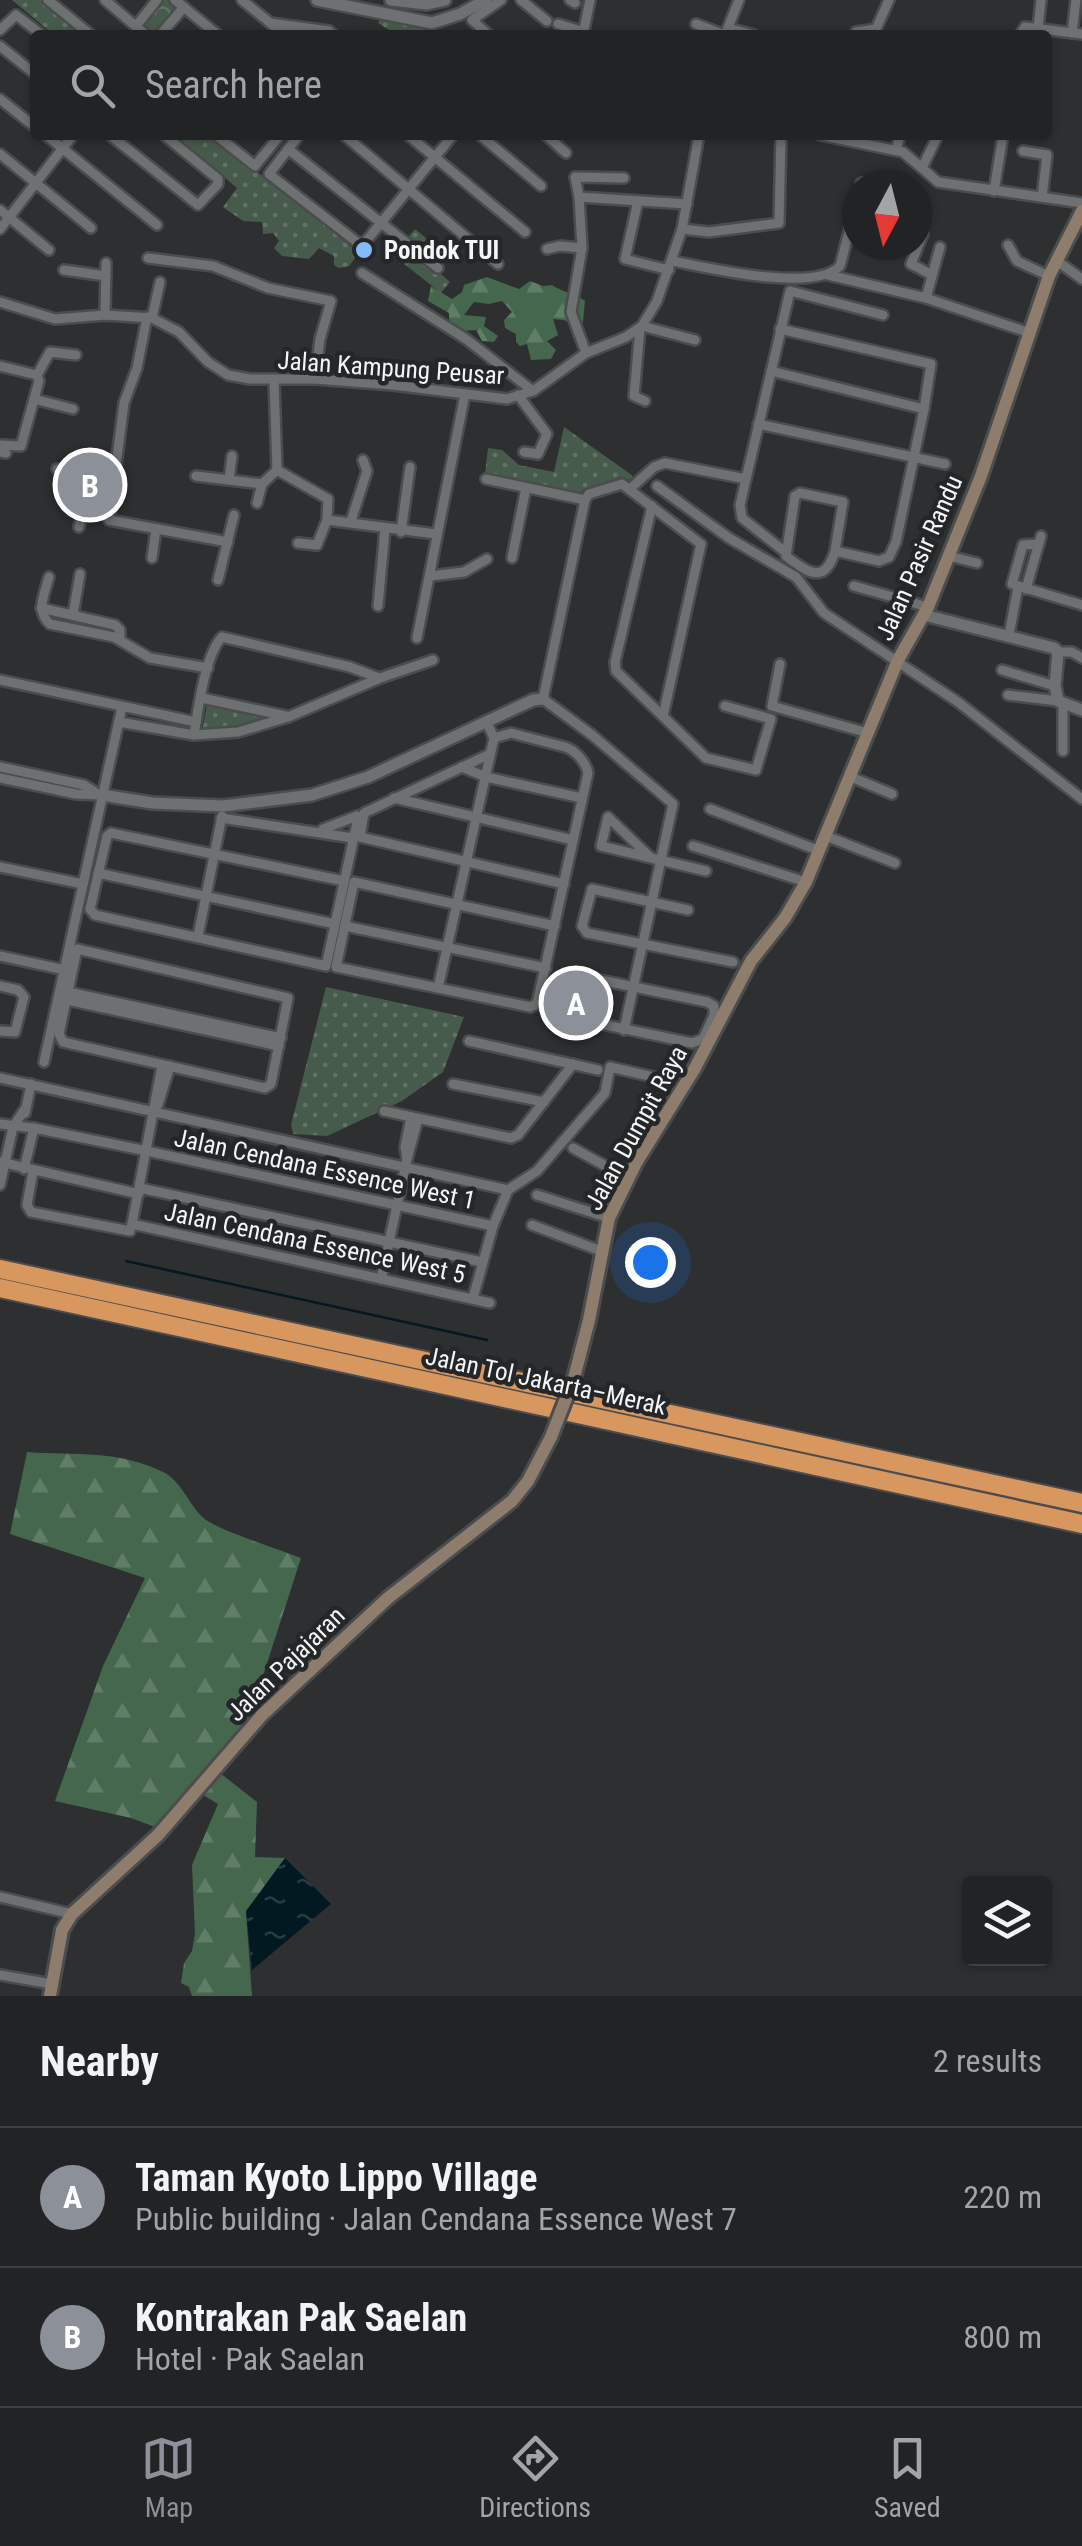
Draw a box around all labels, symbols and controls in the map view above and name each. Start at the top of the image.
search box [30,30,1052,140]
icon: search [65,58,120,113]
text: Search here [145,63,322,107]
north arrow [842,170,932,260]
place label: Pondok TUI [384,236,499,265]
marker: Pondok TUI [353,239,375,261]
street label: Jalan Kampung Peusar [277,346,506,390]
pin: B [58,448,122,522]
street label: Jalan Pasir Randu [870,471,968,645]
pin: A [544,966,608,1040]
street label: Jalan Dumpit Raya [579,1041,693,1215]
street label: Jalan Cendana Essence West 1 [172,1123,478,1215]
street label: Jalan Cendana Essence West 5 [162,1197,468,1289]
your location [625,1237,676,1288]
street label: Jalan Tol Jakarta–Merak [423,1341,670,1421]
street label: Jalan Pajajaran [221,1601,351,1727]
map controls [962,1876,1052,1966]
button: layers [962,1876,1052,1966]
text: Nearby [40,2037,159,2086]
text: 2 results [933,2042,1042,2080]
text: Taman Kyoto Lippo Village [135,2156,538,2200]
text: A [63,2178,82,2216]
text: 220 m [963,2178,1042,2216]
text: Public building · Jalan Cendana Essence West 7 [135,2200,737,2238]
text: Kontrakan Pak Saelan [135,2296,467,2340]
text: B [64,2318,81,2356]
text: 800 m [963,2318,1042,2356]
text: Hotel · Pak Saelan [135,2340,365,2378]
tab: Map [141,2431,196,2524]
tab: Directions [479,2431,591,2524]
tab: Saved [874,2431,941,2524]

